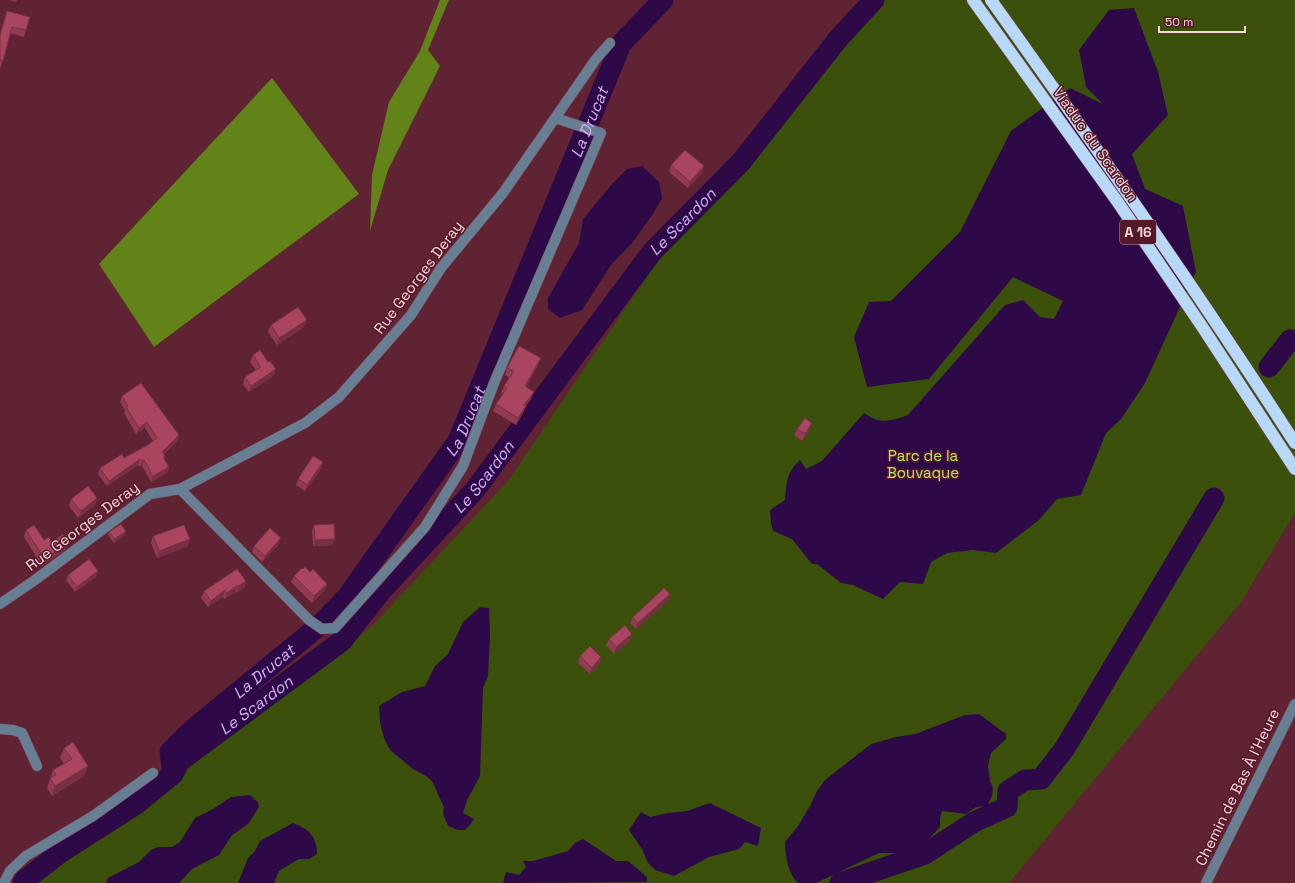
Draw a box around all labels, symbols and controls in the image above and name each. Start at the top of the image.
scale bar [1159,8,1245,34]
text: 50 m [1165,14,1193,30]
water label: La Drucat [565,82,613,160]
street label: Viaduc du Scardon [1049,83,1143,205]
water label: Le Scardon [644,183,721,260]
street label: Rue Georges Deray [369,217,467,337]
road number: A 16 [1120,220,1156,244]
water label: La Drucat [440,382,490,460]
water label: Le Scardon [448,436,519,518]
park label: Parc de la Bouvaque [887,446,959,482]
street label: Rue Georges Deray [22,477,142,575]
water label: La Drucat [228,639,300,703]
water label: Le Scardon [215,670,298,739]
street label: Chemin de Bas À l'Heure [1191,705,1283,869]

